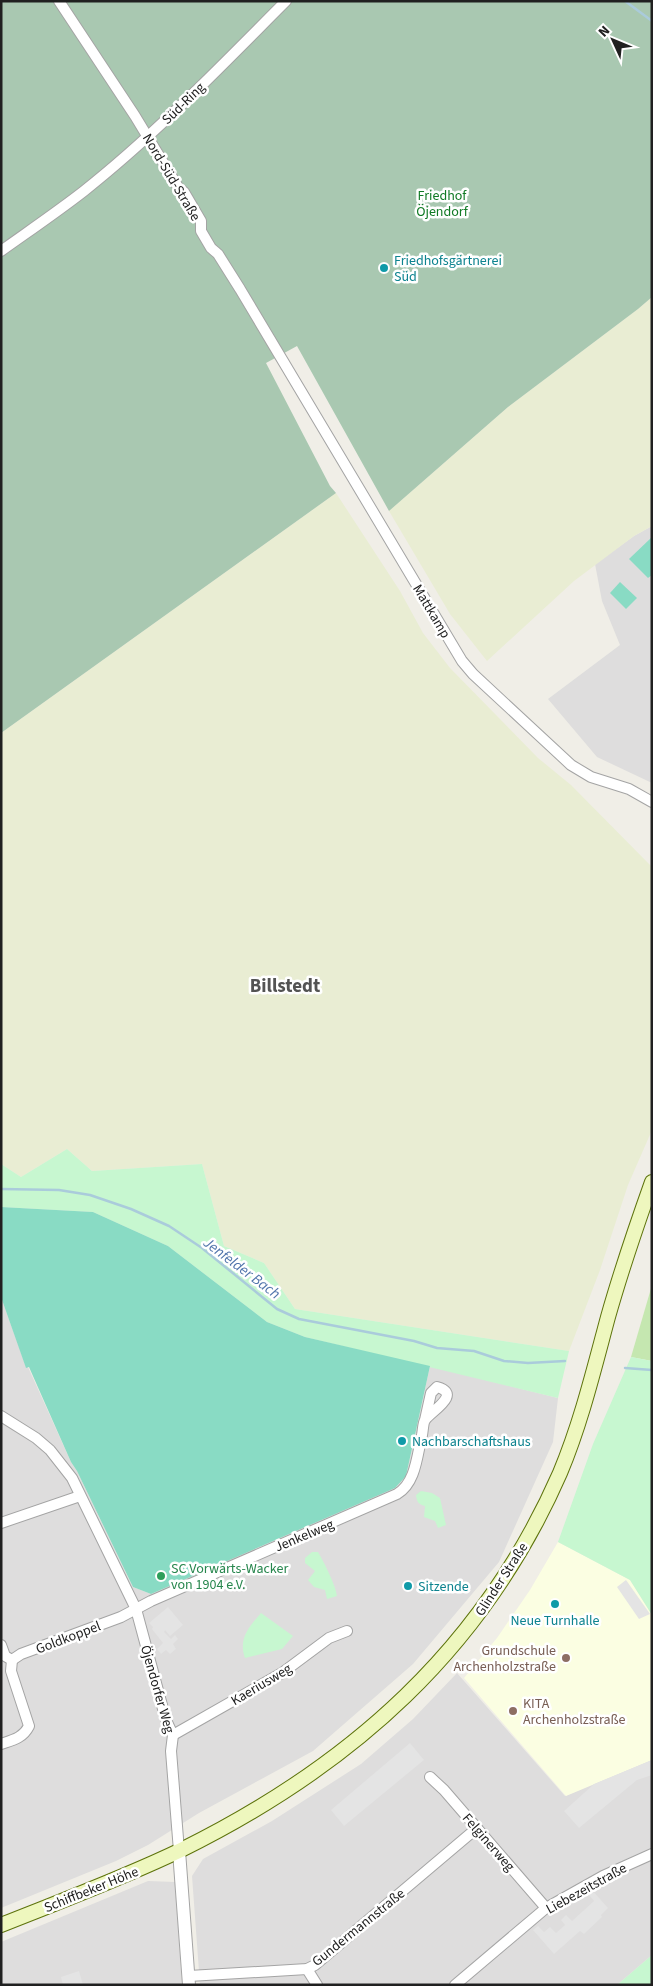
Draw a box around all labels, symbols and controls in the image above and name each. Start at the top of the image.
north arrow [588,15,638,65]
text: N [594,21,615,42]
street label: Süd-Ring [158,78,210,129]
street label: Nord-Süd-Straße [137,130,205,225]
park label: Friedhof Öjendorf [416,186,469,222]
place label: Friedhofsgärtnerei Süd [394,251,502,287]
marker: Friedhofsgärtnerei Süd [378,262,390,274]
street label: Mattkamp [407,581,455,642]
district label: Billstedt [250,973,320,1000]
water label: Jenfelder Bach [198,1232,285,1304]
place label: Nachbarschaftshaus [412,1432,531,1452]
marker: Nachbarschaftshaus [396,1435,408,1447]
street label: Jenkelweg [272,1515,337,1557]
street label: Glinder Straße [471,1539,533,1620]
place label: SC Vorwärts-Wacker von 1904 e.V. [171,1559,288,1595]
marker: SC Vorwärts-Wacker von 1904 e.V. [155,1570,167,1582]
place label: Sitzende [418,1577,469,1597]
marker: Sitzende [402,1580,414,1592]
marker: Neue Turnhalle [549,1598,561,1610]
place label: Neue Turnhalle [510,1611,600,1631]
street label: Goldkoppel [33,1616,104,1659]
place label: Grundschule Archenholzstraße [453,1641,556,1677]
street label: Öjendorfer Weg [135,1643,179,1736]
marker: Grundschule Archenholzstraße [560,1652,572,1664]
street label: Kaeriusweg [227,1659,296,1711]
place label: KITA Archenholzstraße [523,1694,626,1730]
marker: KITA Archenholzstraße [507,1705,519,1717]
street label: Felginerweg [457,1809,519,1876]
street label: Liebezeitstraße [542,1858,631,1919]
street label: Schiffbeker Höhe [41,1862,142,1918]
street label: Gundermannstraße [308,1884,409,1972]

